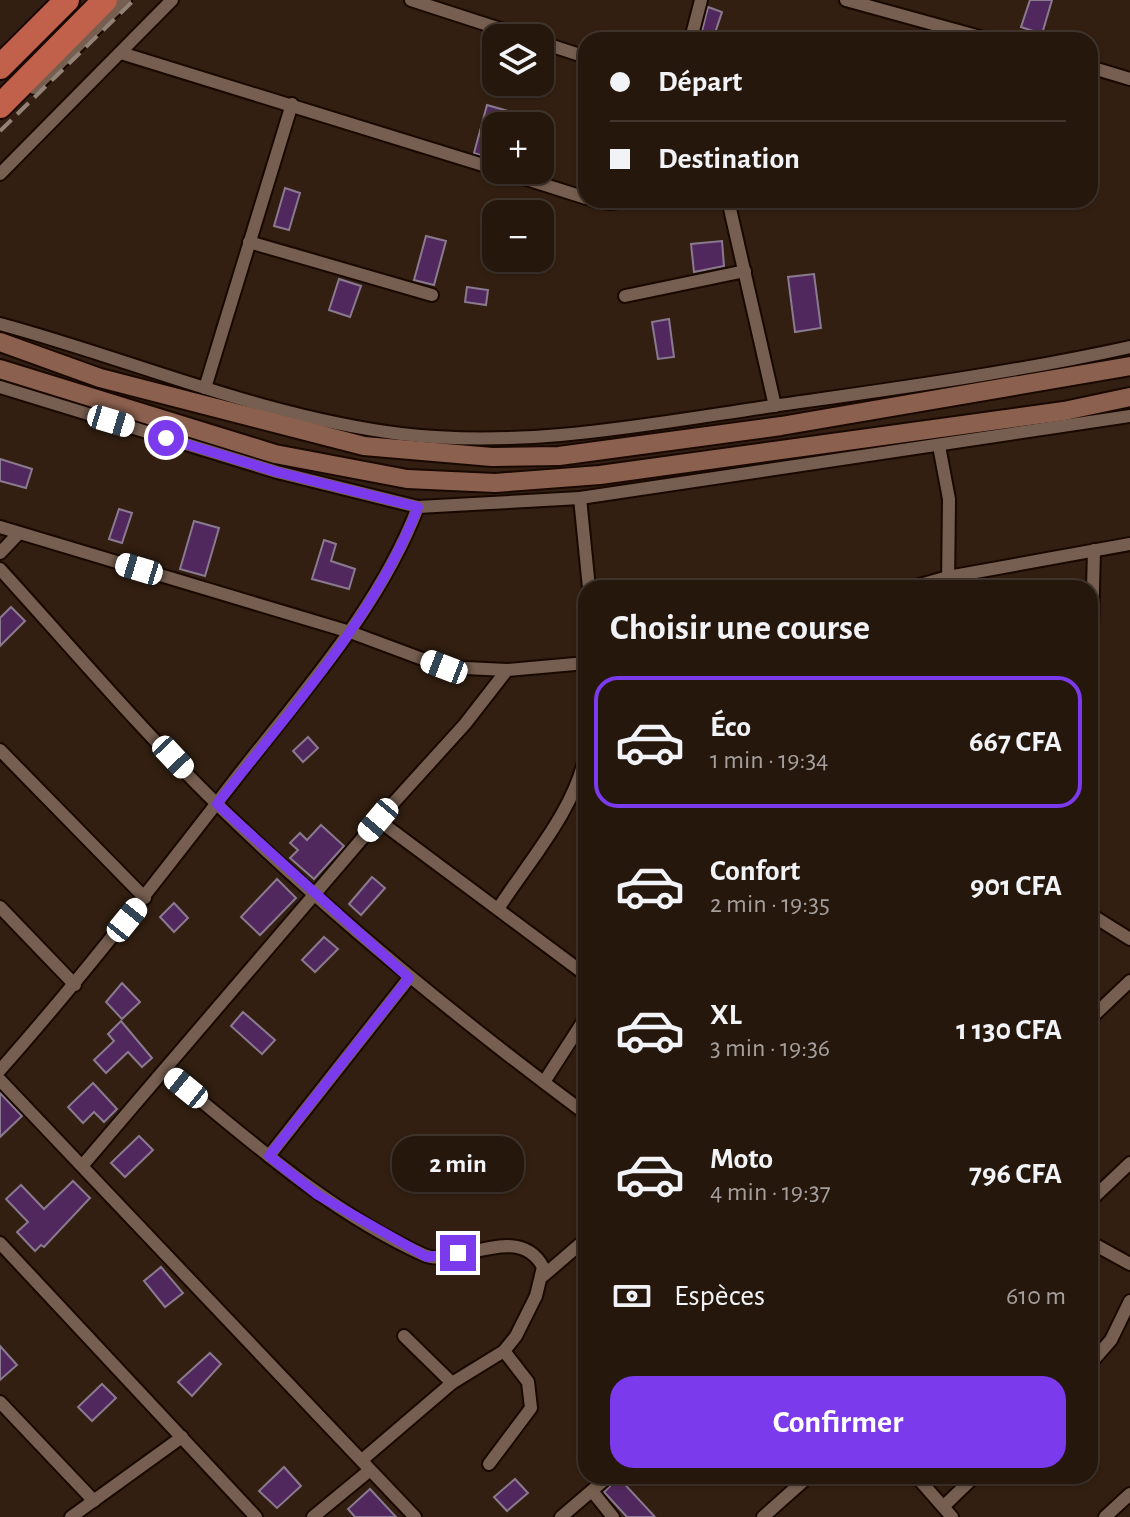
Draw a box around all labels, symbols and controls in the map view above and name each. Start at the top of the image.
map controls [482,24,554,272]
button: layers [482,24,554,96]
text: Départ [658,67,742,97]
button: + [482,112,554,184]
text: Destination [658,144,800,174]
button: − [482,200,554,272]
car [85,403,137,439]
route start [148,420,184,456]
car [113,551,165,587]
text: Choisir une course [610,610,870,646]
car [417,647,471,687]
icon: car [614,706,686,778]
text: Éco [710,712,751,742]
text: 667 CFA [969,727,1062,757]
car [148,731,198,783]
text: 1 min · 19:34 [710,747,829,773]
car [353,794,403,846]
icon: car [614,850,686,922]
text: Confort [710,856,800,886]
text: 901 CFA [970,871,1062,901]
text: 2 min · 19:35 [710,891,830,917]
car [103,894,151,946]
icon: car [614,994,686,1066]
text: XL [710,1000,742,1030]
text: 1 130 CFA [956,1015,1062,1045]
text: 3 min · 19:36 [710,1035,830,1061]
car [160,1064,212,1112]
callout: 2 min [392,1137,524,1193]
icon: car [614,1138,686,1210]
text: Moto [710,1144,773,1174]
text: 2 min [429,1151,487,1177]
text: 796 CFA [969,1159,1062,1189]
text: 4 min · 19:37 [710,1179,831,1205]
route end [440,1235,476,1271]
icon: cash [610,1274,654,1318]
text: Espèces [674,1281,765,1311]
text: 610 m [1006,1283,1066,1309]
button: Confirmer [610,1376,1066,1468]

